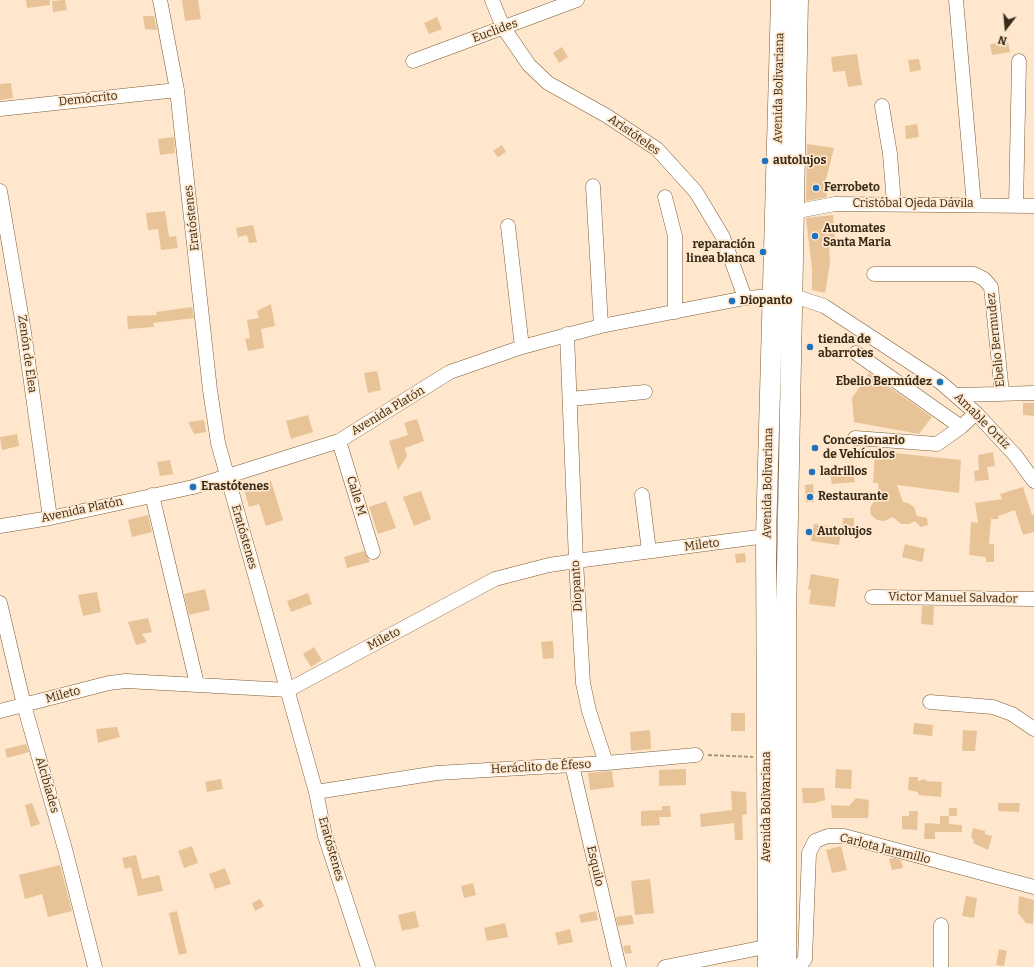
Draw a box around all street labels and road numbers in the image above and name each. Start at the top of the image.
street label: Euclides [470,16,520,46]
street label: Avenida Bolivariana [771,32,787,144]
street label: Demócrito [58,89,118,109]
street label: Aristóteles [605,112,663,158]
street label: Eratóstenes [181,184,203,252]
street label: Cristóbal Ojeda Dávila [852,197,974,211]
street label: Ebelio Bermudez [984,292,1008,388]
street label: Zenón de Elea [14,314,40,394]
street label: Avenida Platón [349,383,427,439]
street label: Amable Ortiz [951,390,1013,452]
street label: Avenida Bolivariana [760,427,776,539]
street label: Calle M [343,474,369,518]
street label: Avenida Platón [40,494,124,526]
street label: Eratóstenes [228,503,260,571]
street label: Mileto [684,536,720,554]
street label: Diopanto [568,560,586,612]
street label: Victor Manuel Salvador [888,590,1018,606]
street label: Mileto [365,624,403,654]
street label: Mileto [44,683,82,707]
street label: Avenida Bolivariana [760,752,774,862]
street label: Alcibíades [32,755,62,815]
street label: Heráclito de Éfeso [490,757,592,777]
street label: Eratóstenes [315,815,347,883]
street label: Carlota Jaramillo [838,831,932,867]
street label: Esquilo [583,844,607,888]

